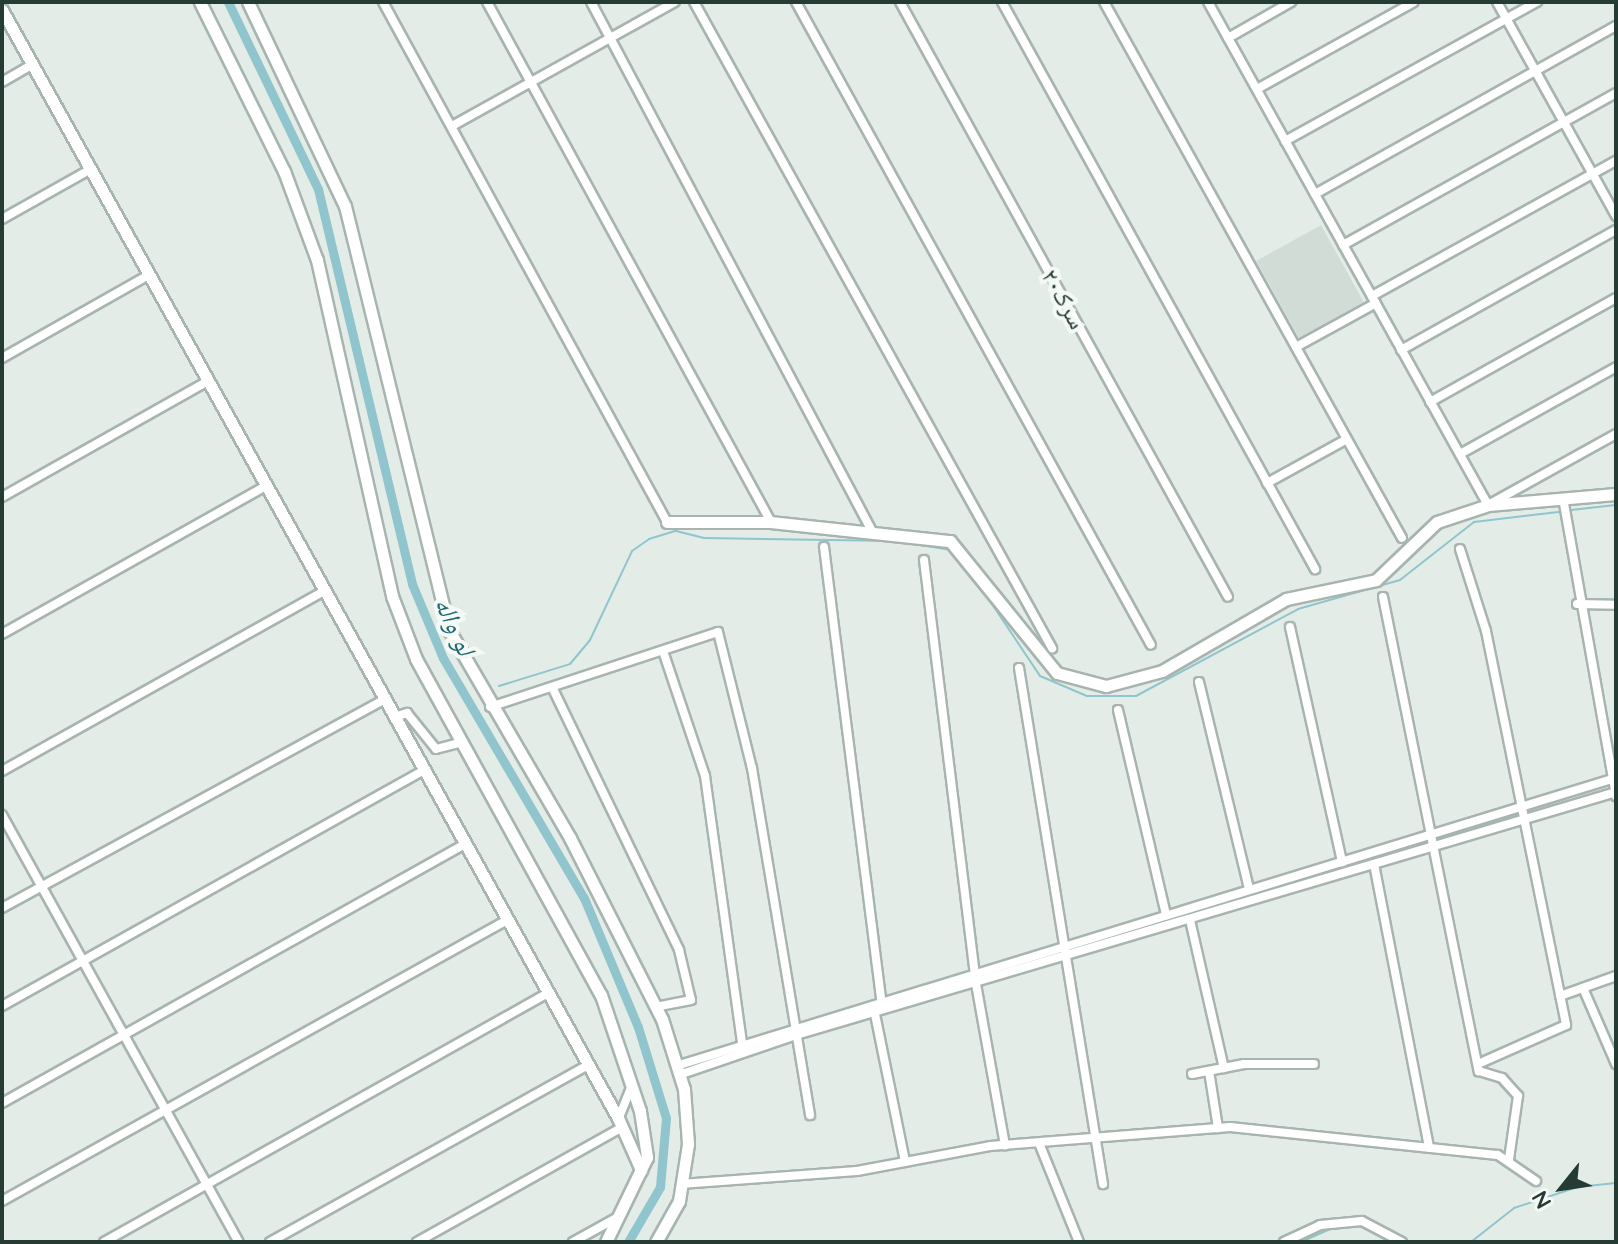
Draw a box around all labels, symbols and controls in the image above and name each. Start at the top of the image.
street label: سرک۲۰ [1036,264,1092,334]
water label: لو واله [428,592,482,660]
north arrow [1522,1148,1602,1228]
text: N [1525,1186,1557,1214]

